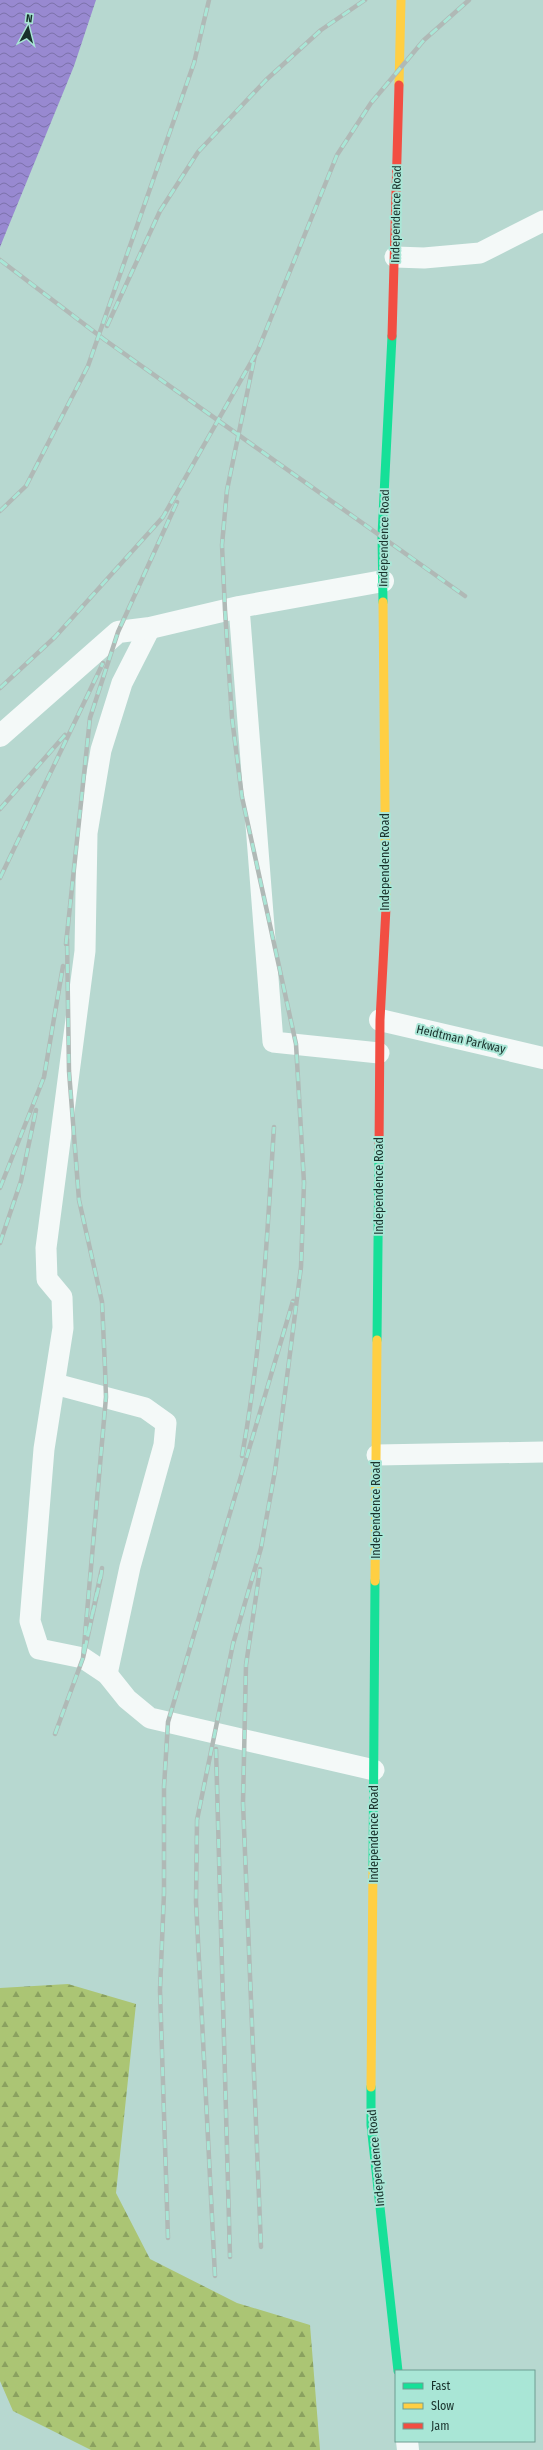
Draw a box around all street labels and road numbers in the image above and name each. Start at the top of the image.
street label: Independence Road [388,165,404,263]
street label: Independence Road [376,489,392,587]
street label: Independence Road [378,813,392,911]
street label: Heidtman Parkway [415,1022,507,1056]
street label: Independence Road [372,1137,386,1235]
street label: Independence Road [369,1461,383,1559]
street label: Independence Road [367,1785,381,1883]
street label: Independence Road [365,2109,387,2207]

